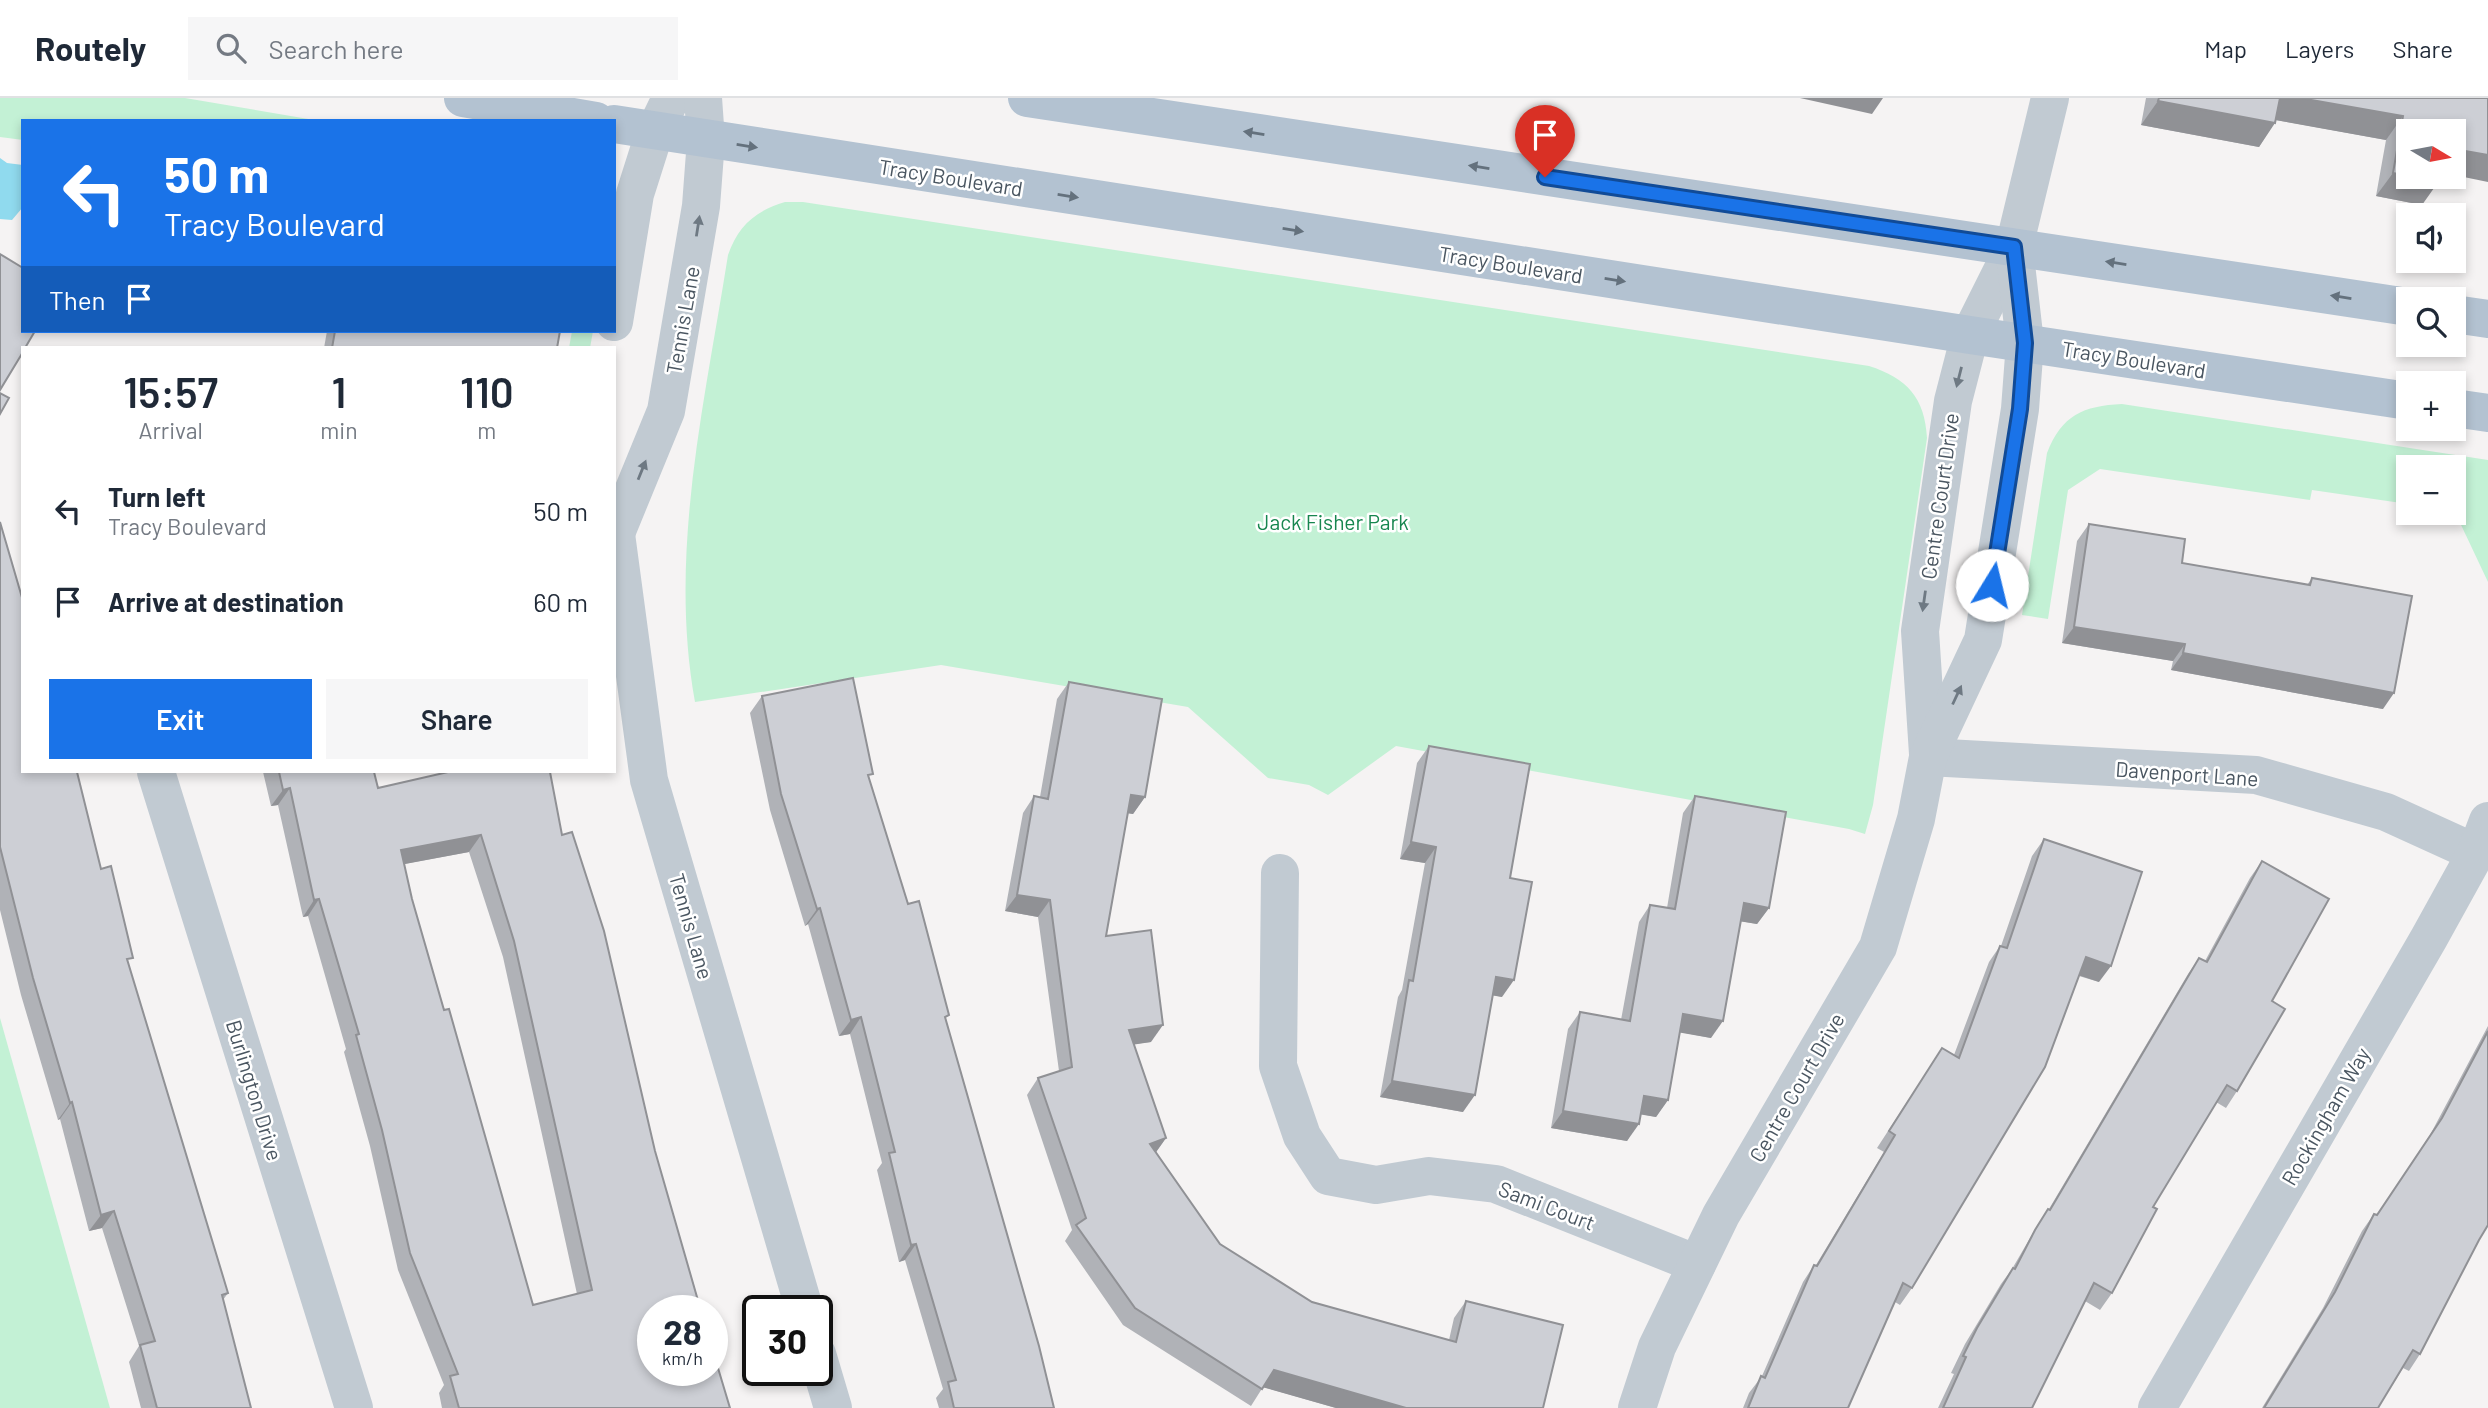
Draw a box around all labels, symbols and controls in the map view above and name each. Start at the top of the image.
search box [188,17,678,80]
text: Routely [35,28,146,68]
icon: search [212,29,250,67]
text: Search here [268,33,404,64]
text: Map [2204,34,2247,63]
text: Layers [2285,34,2354,63]
text: Share [2392,34,2453,63]
pin [1515,105,1575,177]
icon: arrive [1526,116,1564,154]
north arrow [2396,119,2466,189]
map controls [2396,119,2466,525]
one-way arrow [1243,127,1265,138]
one-way arrow [736,141,758,152]
text: 50 m [164,144,269,203]
icon: left [49,147,140,238]
street label: Tracy Boulevard [877,153,1025,201]
one-way arrow [1468,161,1490,172]
one-way arrow [1058,190,1080,201]
button: sound [2396,203,2466,273]
text: Tracy Boulevard [164,204,385,242]
one-way arrow [693,215,704,237]
one-way arrow [1282,225,1304,236]
street label: Tracy Boulevard [1437,240,1585,288]
one-way arrow [2104,257,2126,268]
street label: Tennis Lane [660,264,704,376]
one-way arrow [1604,275,1626,286]
icon: arrive [120,280,158,318]
text: Then [49,284,106,315]
button: search [2396,287,2466,357]
one-way arrow [2329,291,2351,302]
street label: Tracy Boulevard [2060,335,2208,383]
text: 15:57 [123,366,218,416]
text: 1 [332,366,346,416]
text: 110 [460,366,514,416]
one-way arrow [1953,366,1964,388]
button: + [2396,371,2466,441]
street label: Centre Court Drive [1915,411,1963,581]
text: Arrival [139,416,203,444]
text: min [320,416,358,444]
text: m [477,416,496,444]
button: − [2396,455,2466,525]
one-way arrow [636,460,647,481]
text: Turn left [108,481,206,512]
icon: left [49,492,87,530]
text: 50 m [533,495,588,526]
park label: Jack Fisher Park [1257,509,1409,534]
text: Tracy Boulevard [108,512,267,540]
position arrow [1955,548,2029,622]
icon: arrive [49,583,87,621]
text: Arrive at destination [108,586,344,617]
text: 60 m [533,586,588,617]
one-way arrow [1918,591,1929,613]
button: Exit [49,679,312,759]
button: Share [326,679,588,759]
one-way arrow [1951,685,1963,705]
street label: Davenport Lane [2115,756,2259,790]
street label: Tennis Lane [665,870,719,982]
street label: Centre Court Drive [1743,1008,1849,1166]
street label: Burlington Drive [222,1017,288,1163]
street label: Rockingham Way [2275,1042,2375,1189]
street label: Sami Court [1495,1175,1599,1235]
speed limit sign: 30 [742,1295,833,1386]
text: 28 [663,1310,702,1352]
text: km/h [662,1347,703,1369]

